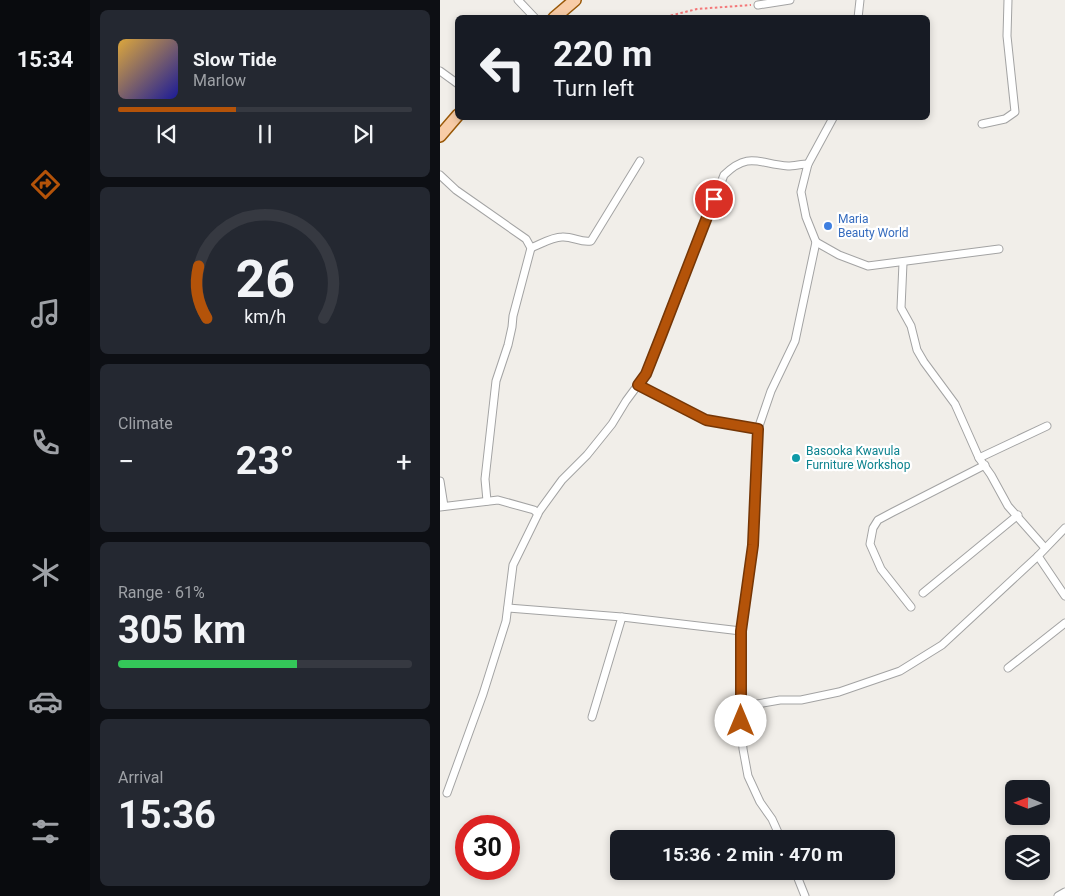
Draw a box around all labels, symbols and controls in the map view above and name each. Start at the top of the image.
text: 220 m [553,34,652,75]
icon: left [470,35,535,100]
text: 15:34 [17,47,73,72]
text: Slow Tide [193,48,276,71]
text: Marlow [193,71,246,90]
text: Turn left [553,76,634,101]
icon: previous [153,120,181,148]
icon: pause [251,120,279,148]
icon: next [349,120,377,148]
icon: directions [28,167,63,202]
pin [693,178,735,220]
icon: arrive [700,185,728,213]
place label: Maria Beauty World [838,212,909,240]
marker: Maria Beauty World [822,220,834,232]
text: 26 [235,249,295,310]
icon: music [28,296,63,331]
text: km/h [244,306,286,327]
text: Climate [118,414,173,433]
icon: phone [28,425,63,460]
text: 23° [236,439,294,483]
place label: Basooka Kwavula Furniture Workshop [806,444,911,472]
text: − [118,445,134,478]
text: + [396,445,412,478]
marker: Basooka Kwavula Furniture Workshop [790,452,802,464]
icon: climate [28,555,63,590]
text: Range · 61% [118,583,205,602]
text: 305 km [118,608,246,652]
icon: car [28,684,63,719]
position arrow [714,694,766,746]
text: Arrival [118,768,163,787]
north arrow [1005,780,1050,825]
map controls [1005,780,1050,880]
text: 15:36 [118,793,216,837]
icon: filters [28,814,63,849]
speed limit sign: 30 [455,815,520,880]
button: layers [1005,835,1050,880]
text: 15:36 · 2 min · 470 m [662,843,843,866]

